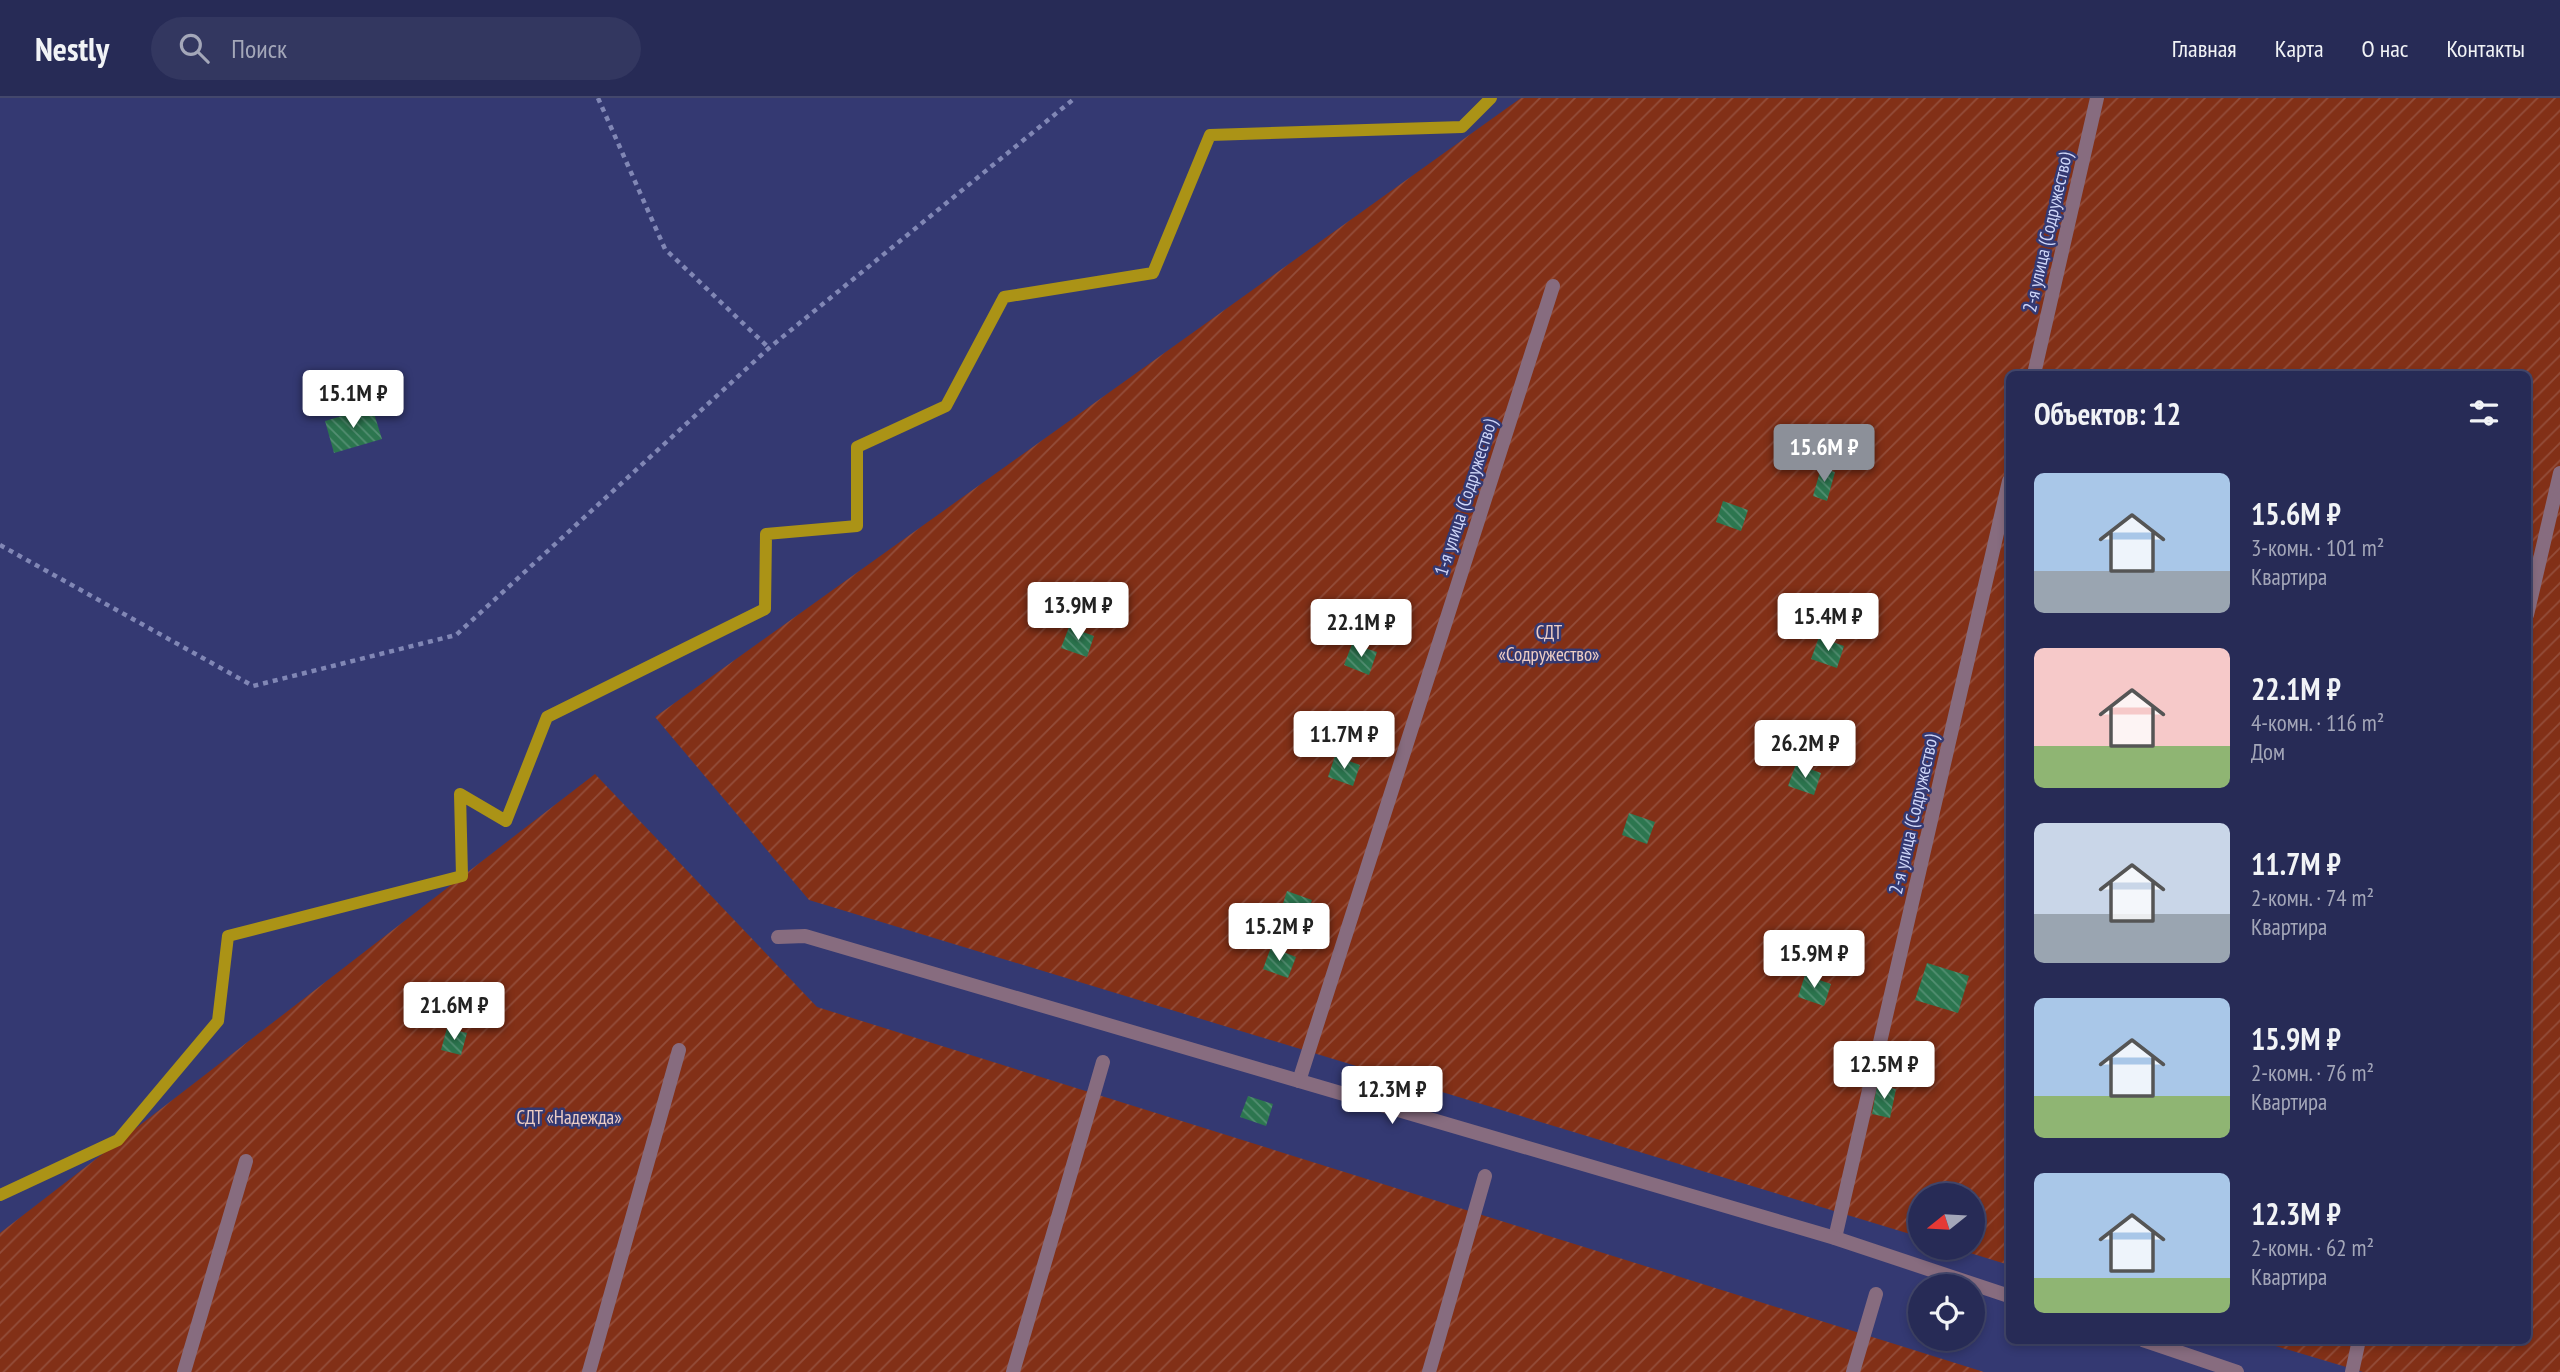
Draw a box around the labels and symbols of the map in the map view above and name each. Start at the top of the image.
street label: 2-я улица (Содружество) [2017,149,2077,314]
pin: 15.1M ₽ [288,370,418,430]
street label: 1-я улица (Содружество) [1428,415,1502,578]
pin: 15.6M ₽ [1759,424,1889,484]
pin: 13.9M ₽ [1013,582,1143,642]
pin: 15.4M ₽ [1763,594,1893,653]
pin: 22.1M ₽ [1296,600,1426,659]
park label: СДТ «Содружество» [1499,620,1599,666]
pin: 11.7M ₽ [1279,712,1409,771]
pin: 26.2M ₽ [1740,720,1870,780]
street label: 2-я улица (Содружество) [1883,731,1943,896]
pin: 15.2M ₽ [1214,904,1344,963]
pin: 15.9M ₽ [1749,930,1879,990]
pin: 21.6M ₽ [389,982,519,1042]
pin: 12.5M ₽ [1819,1042,1949,1101]
pin: 12.3M ₽ [1327,1066,1457,1126]
park label: СДТ «Надежда» [516,1105,622,1129]
north arrow [1908,1183,1984,1260]

